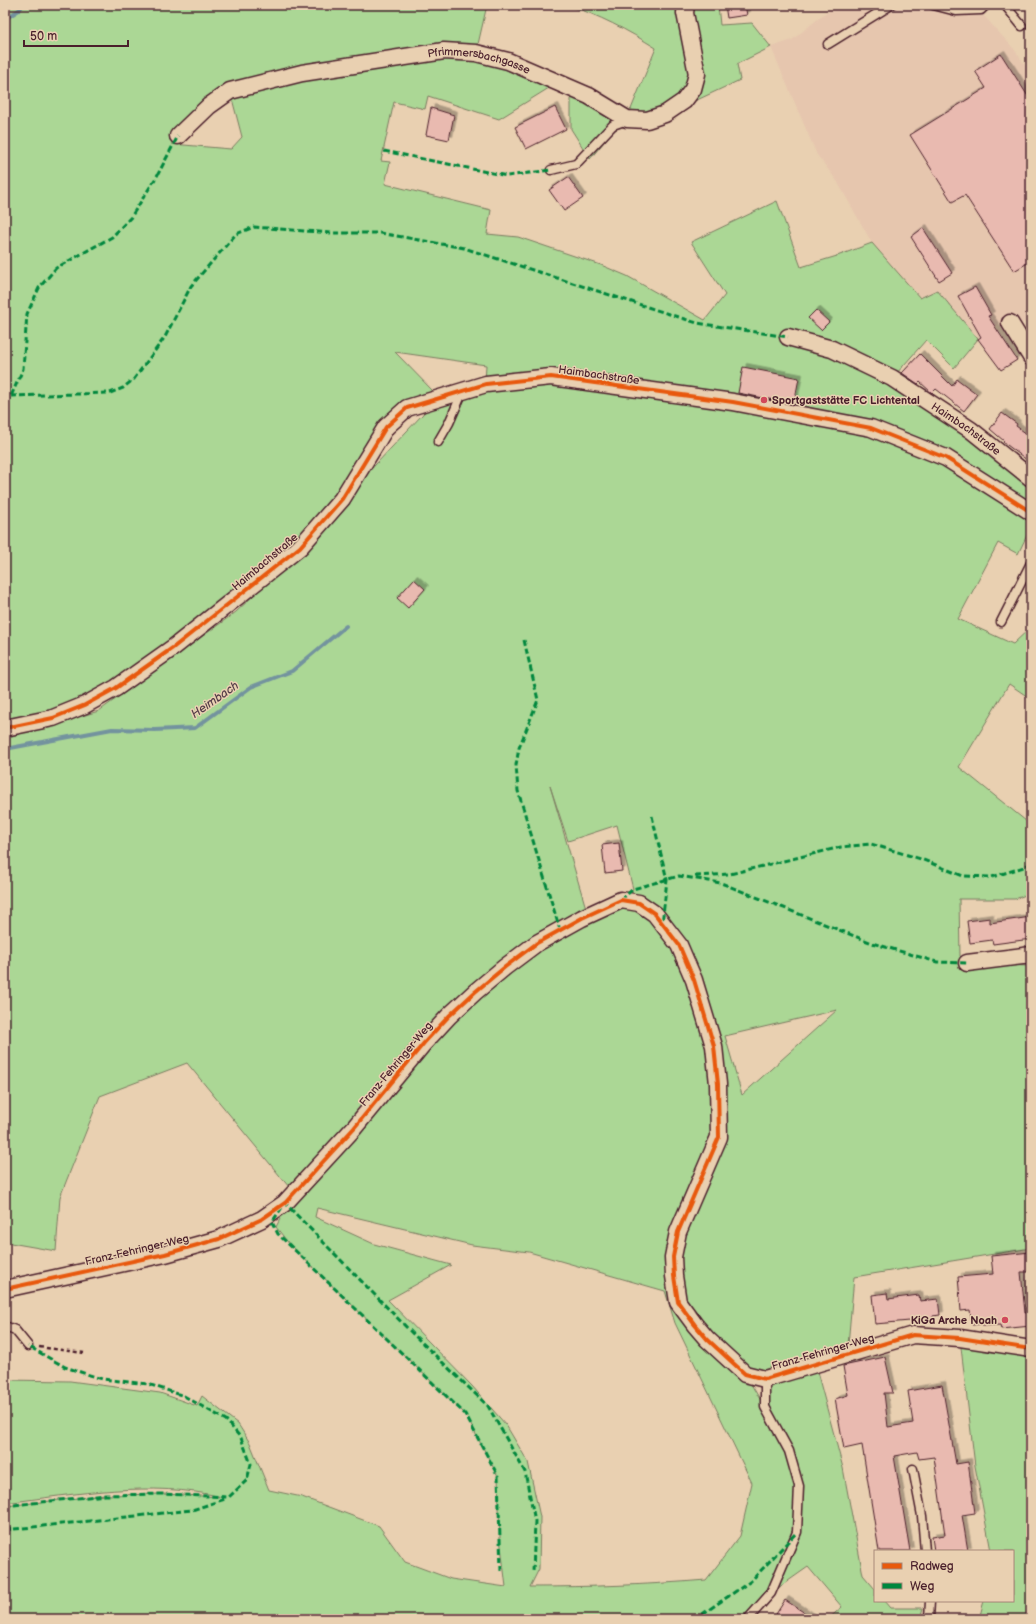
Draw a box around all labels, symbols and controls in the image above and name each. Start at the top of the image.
scale bar [24,22,128,48]
text: 50 m [30,29,57,44]
street label: Pfrimmersbachgasse [427,45,533,77]
street label: Haimbachstraße [558,363,641,387]
place label: Sportgaststätte FC Lichtental [772,394,920,407]
marker: Sportgaststätte FC Lichtental [759,395,769,405]
street label: Haimbachstraße [929,399,1004,458]
street label: Haimbachstraße [229,530,301,593]
water label: Heimbach [188,678,242,722]
street label: Franz-Fehringer-Weg [357,1019,435,1109]
street label: Franz-Fehringer-Weg [84,1232,190,1268]
place label: KiGa Arche Noah [911,1314,997,1327]
marker: KiGa Arche Noah [1000,1315,1010,1325]
street label: Franz-Fehringer-Weg [770,1331,876,1373]
legend [874,1550,1014,1602]
text: Radweg [910,1559,954,1574]
text: Weg [910,1579,934,1594]

